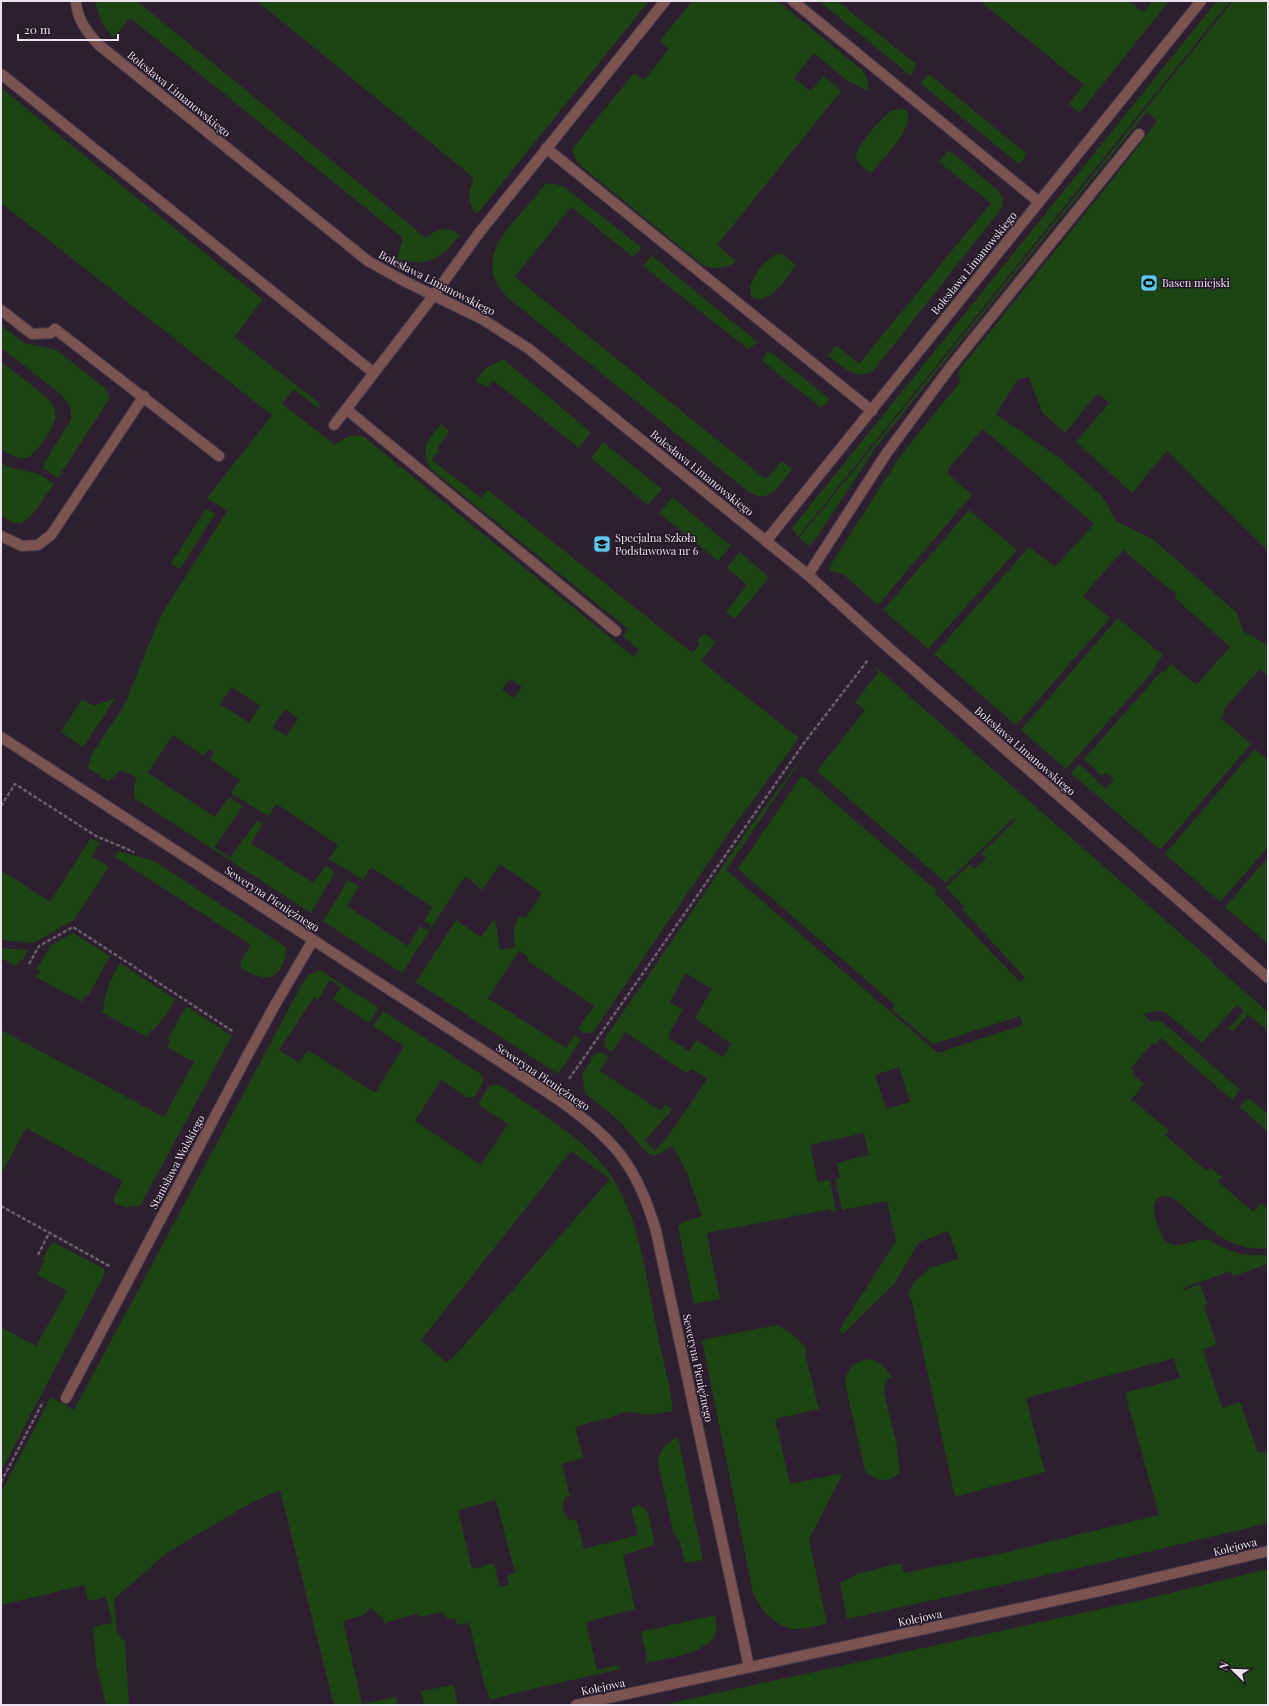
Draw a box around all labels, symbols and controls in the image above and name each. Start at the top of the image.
scale bar [18,16,118,42]
text: 20 m [24,21,51,37]
street label: Bolesława Limanowskiego [125,47,234,140]
street label: Bolesława Limanowskiego [927,208,1020,317]
street label: Bolesława Limanowskiego [376,247,498,318]
sports icon: Basen miejski [1139,273,1159,293]
place label: Basen miejski [1162,275,1230,290]
street label: Bolesława Limanowskiego [648,426,757,519]
place label: Specjalna Szkoła Podstawowa nr 6 [615,530,699,558]
school or university icon: Specjalna Szkoła Podstawowa nr 6 [592,534,612,554]
street label: Bolesława Limanowskiego [972,703,1079,798]
street label: Seweryna Pieniężnego [222,862,323,935]
street label: Seweryna Pieniężnego [493,1040,593,1114]
street label: Stanisława Wolskiego [145,1112,208,1211]
street label: Seweryna Pieniężnego [680,1312,717,1423]
street label: Kolejowa [1211,1534,1259,1559]
street label: Kolejowa [897,1605,944,1629]
north arrow [1213,1650,1253,1690]
text: N [1215,1659,1232,1672]
street label: Kolejowa [580,1674,627,1698]

